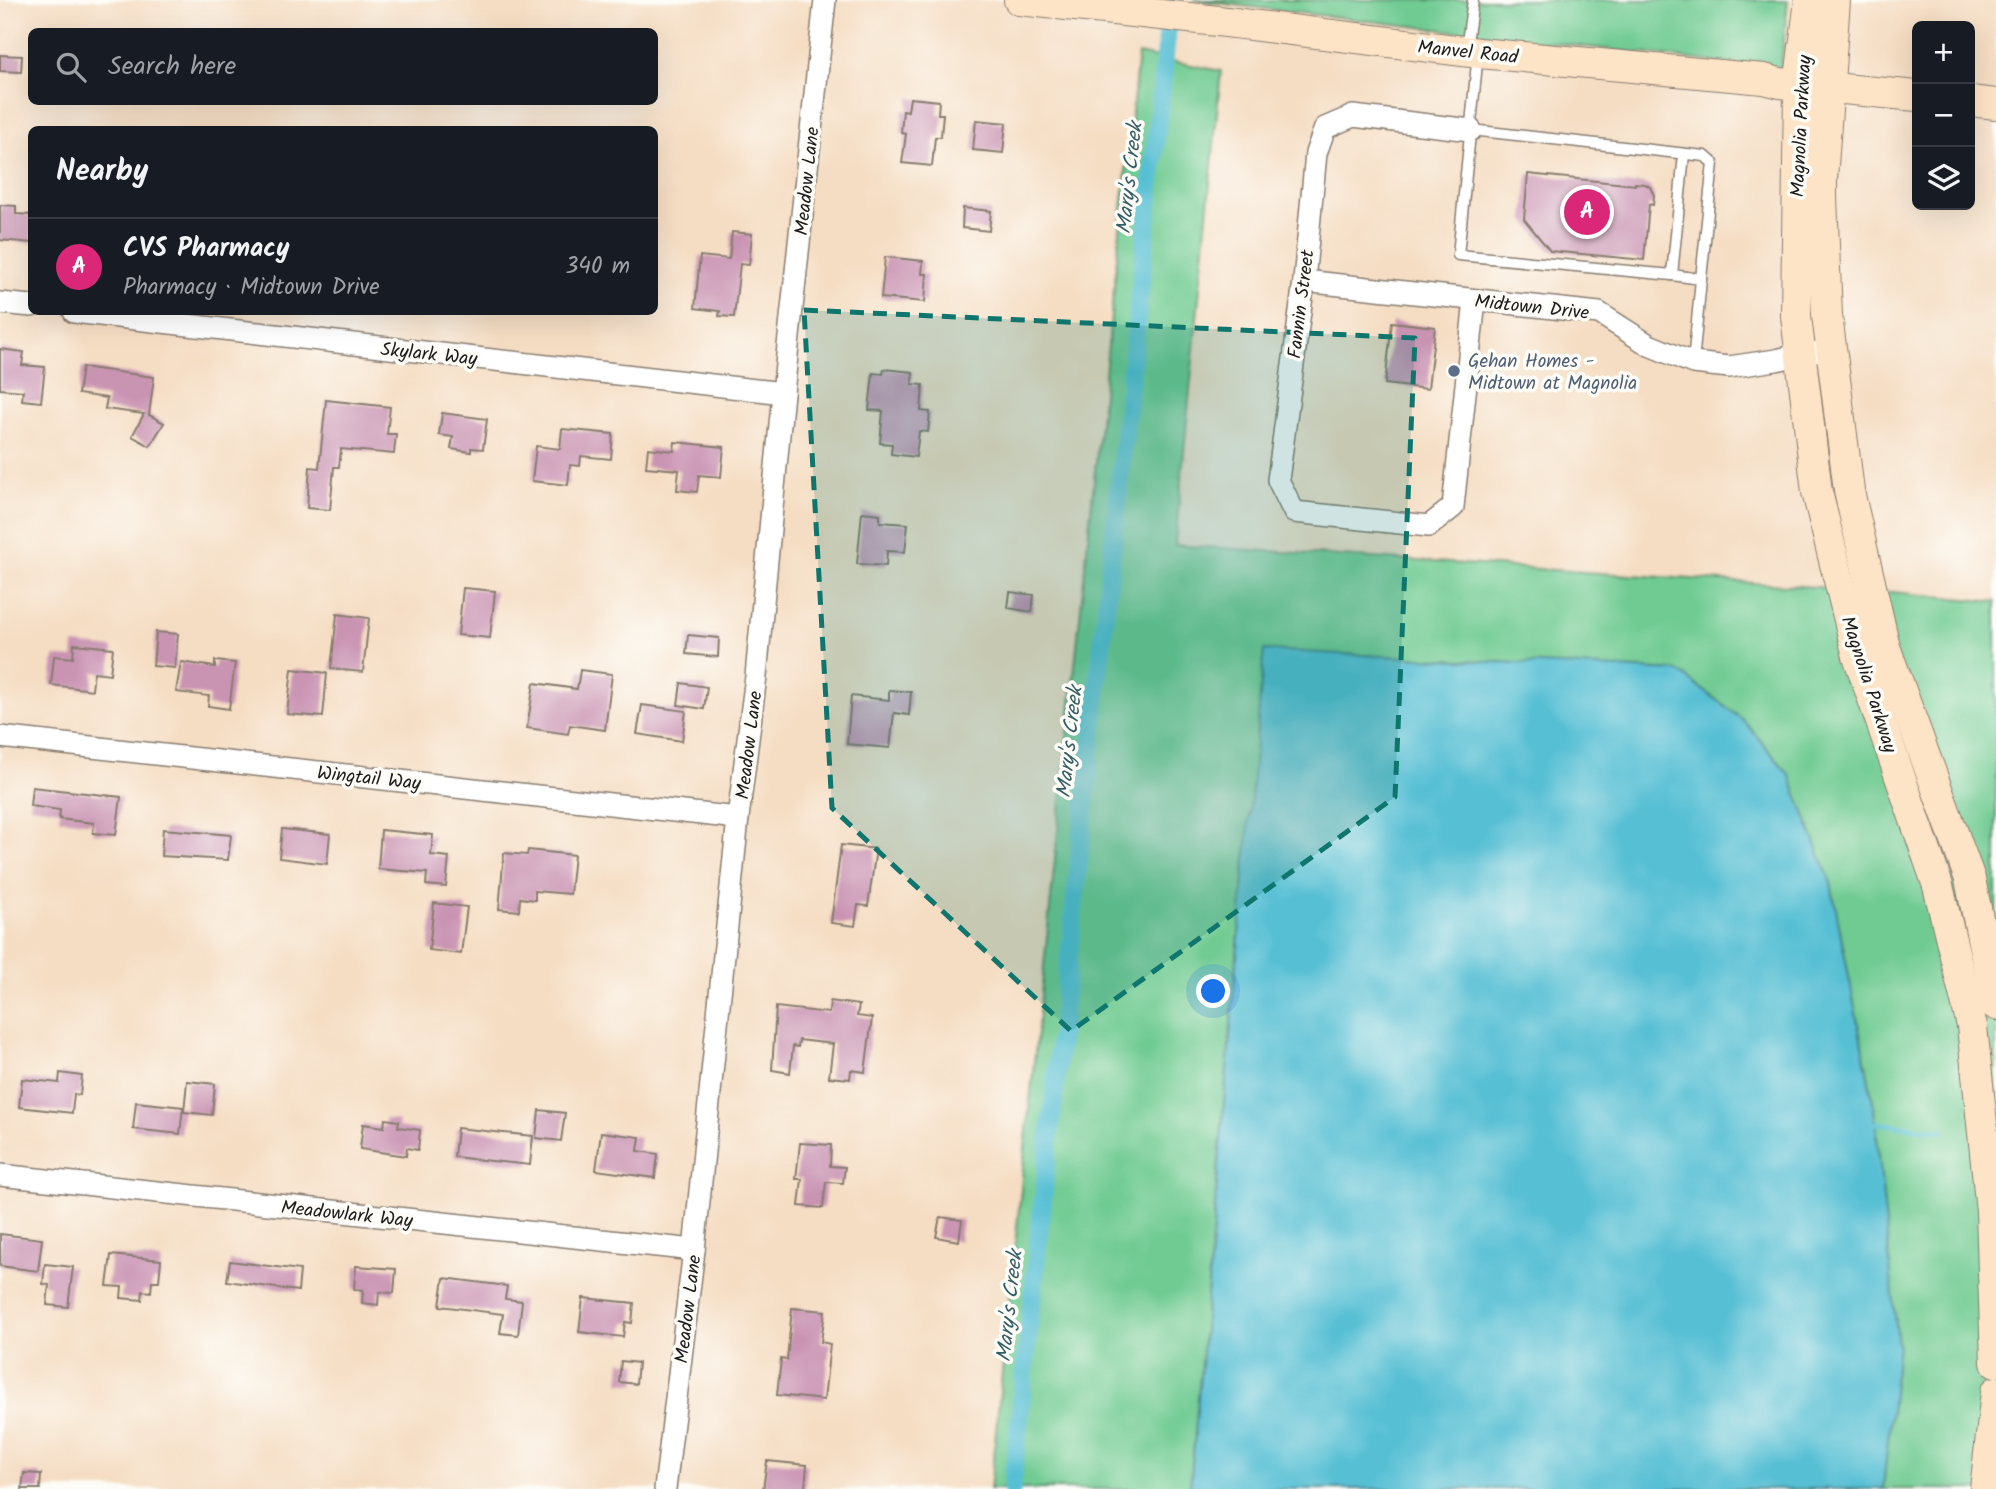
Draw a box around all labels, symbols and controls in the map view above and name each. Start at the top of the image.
map controls [1912,21,1975,210]
button: + [1912,21,1975,84]
search box [28,28,658,105]
street label: Manvel Road [1416,33,1520,73]
text: Search here [108,46,236,88]
icon: search [52,48,90,86]
street label: Magnolia Parkway [1783,53,1821,198]
button: − [1912,84,1975,147]
water label: Mary's Creek [1108,118,1153,236]
street label: Meadow Lane [787,125,829,237]
button: layers [1912,147,1975,210]
text: Nearby [56,148,148,196]
pin: A [1564,186,1610,238]
text: CVS Pharmacy [123,228,290,270]
street label: Fannin Street [1280,247,1324,360]
text: A [72,249,86,285]
text: 340 m [565,249,630,285]
text: Pharmacy · Midtown Drive [123,270,380,306]
street label: Midtown Drive [1473,287,1591,329]
street label: Skylark Way [379,335,480,375]
place label: Gehan Homes - Midtown at Magnolia [1468,347,1637,399]
marker: Gehan Homes - Midtown at Magnolia [1446,363,1462,379]
street label: Magnolia Parkway [1832,612,1905,758]
water label: Mary's Creek [1048,682,1093,800]
street label: Meadow Lane [728,689,772,801]
street label: Wingtail Way [315,759,423,799]
your location [1196,974,1230,1008]
street label: Meadowlark Way [279,1193,415,1237]
water label: Mary's Creek [988,1246,1033,1364]
street label: Meadow Lane [667,1253,711,1365]

